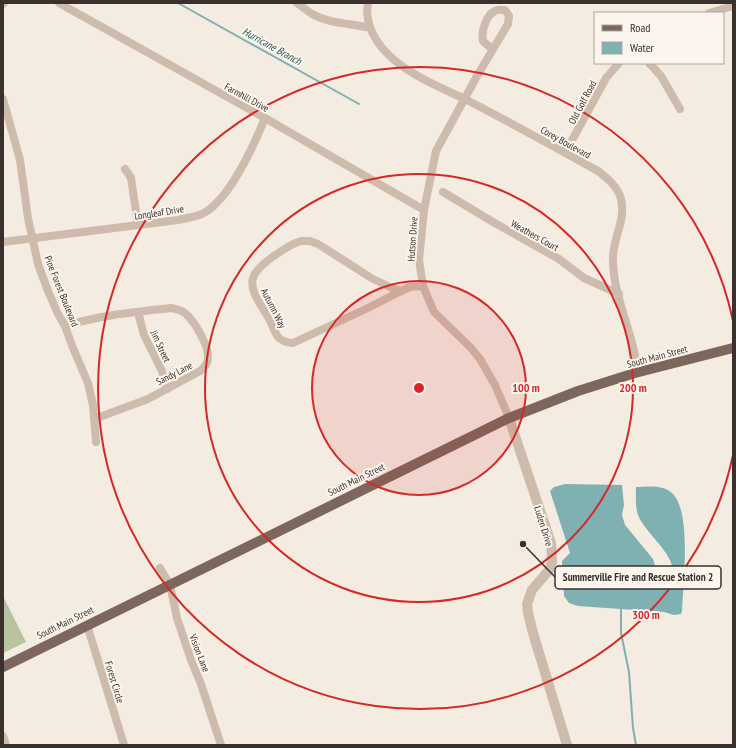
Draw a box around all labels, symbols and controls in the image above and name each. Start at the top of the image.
legend [594,12,724,64]
text: Road [630,20,650,35]
water label: Hurricane Branch [240,24,305,69]
text: Water [630,40,655,55]
street label: Old Golf Road [566,78,599,126]
street label: Farmhill Drive [222,80,271,115]
street label: Corey Boulevard [538,123,593,162]
street label: Longleaf Drive [133,202,185,223]
street label: Hutson Drive [404,216,421,262]
street label: Weathers Court [509,217,561,254]
street label: Pine Forest Boulevard [41,254,82,329]
street label: Autumn Way [258,286,289,331]
street label: Jim Street [147,327,174,365]
street label: South Main Street [626,342,689,371]
street label: Sandy Lane [154,359,195,388]
text: 100 m [512,380,540,395]
text: 200 m [619,380,647,395]
centre of rings [412,381,426,395]
street label: South Main Street [326,460,387,499]
street label: Luden Drive [531,504,556,548]
callout: Summerville Fire and Rescue Station 2 [555,566,721,589]
text: Summerville Fire and Rescue Station 2 [563,570,713,584]
street label: South Main Street [35,603,96,642]
text: 300 m [632,607,660,622]
street label: Vision Lane [186,631,213,674]
street label: Forest Circle [102,660,127,705]

